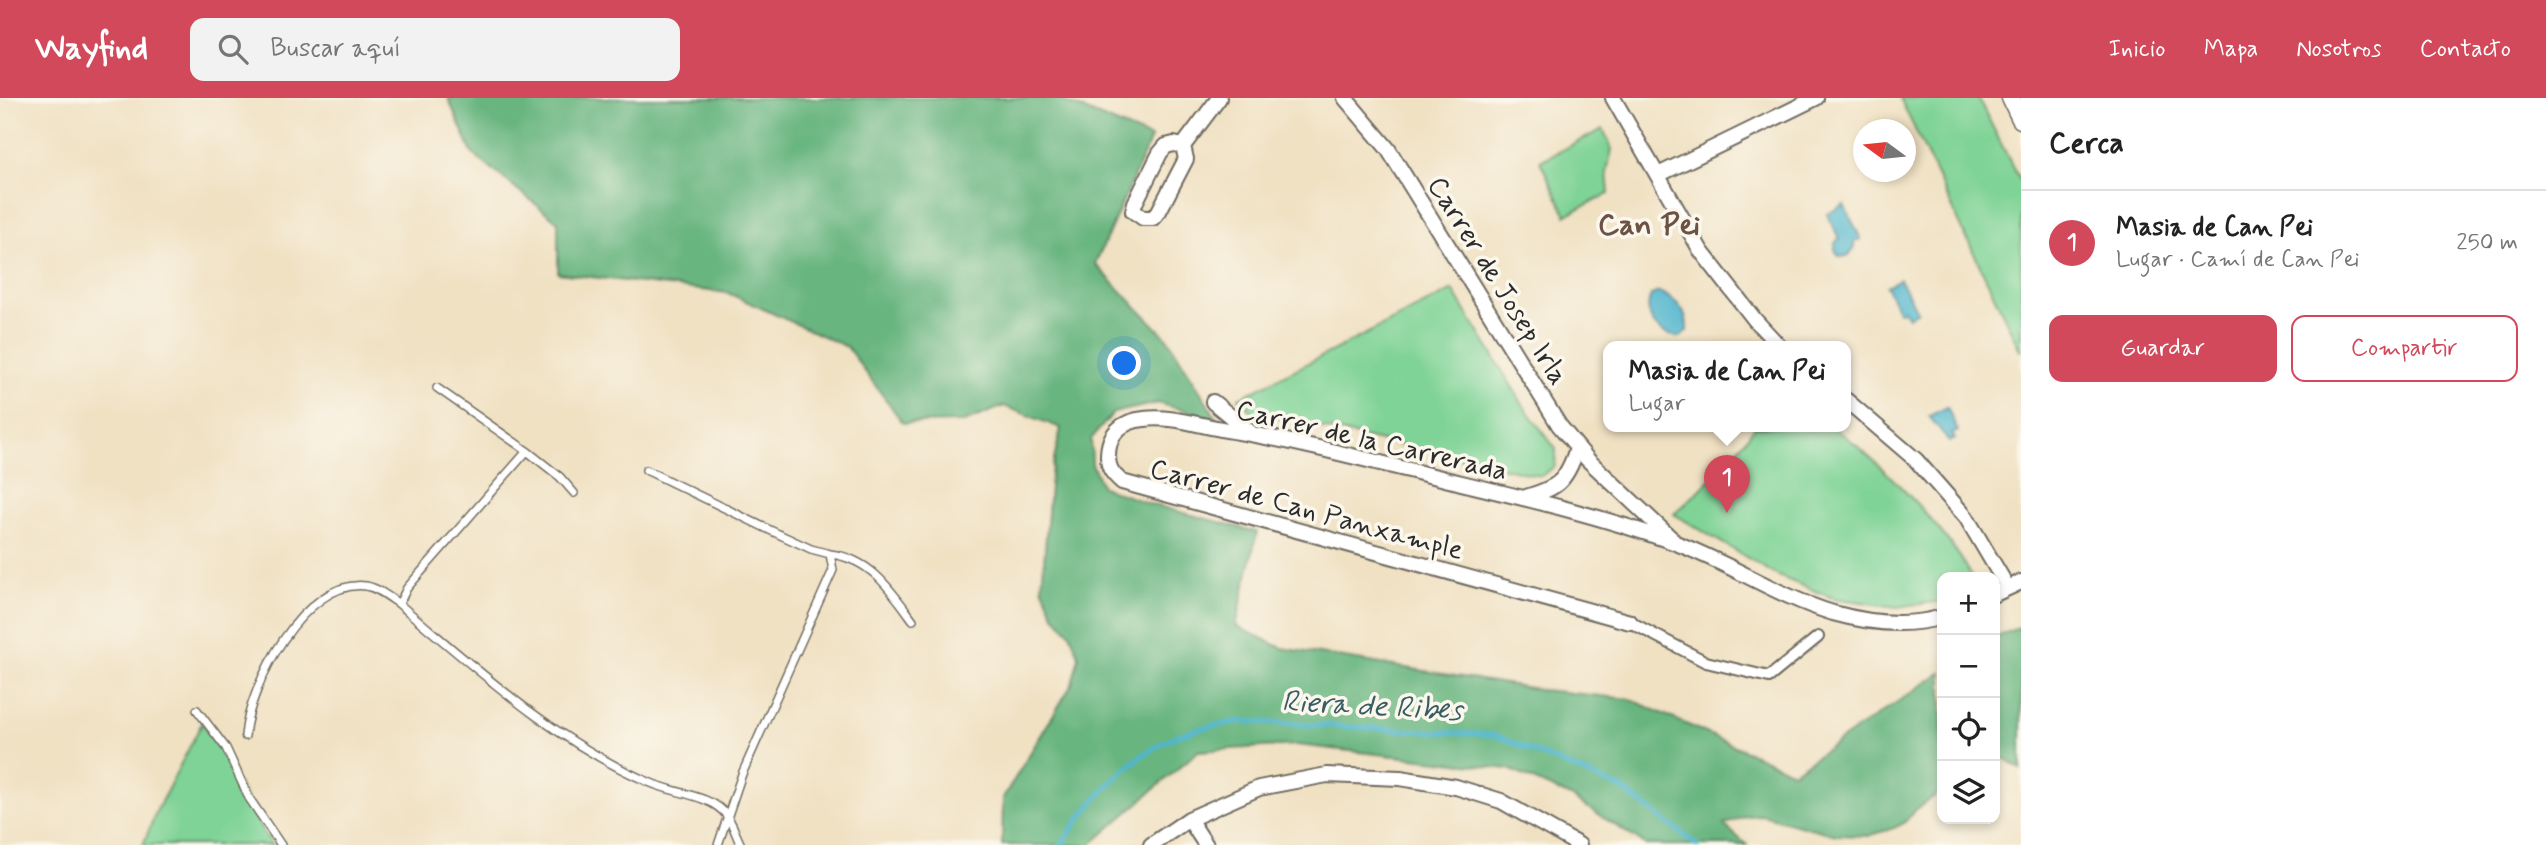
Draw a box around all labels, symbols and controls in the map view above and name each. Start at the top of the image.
search box [190,18,680,81]
text: Wayfind [35,27,148,71]
icon: search [214,30,252,68]
text: Buscar aquí [270,32,401,66]
text: Inicio [2108,34,2166,65]
text: Mapa [2204,34,2258,65]
text: Nosotros [2296,34,2382,65]
text: Contacto [2420,34,2511,65]
north arrow [1853,119,1916,182]
text: Cerca [2049,124,2124,163]
street label: Carrer de Josep Irla [1418,170,1576,393]
district label: Can Pei [1598,206,1700,245]
text: Masia de Can Pei [2116,211,2313,245]
text: 1 [2067,228,2077,258]
text: 250 m [2456,228,2518,258]
text: Lugar · Camí de Can Pei [2116,245,2359,275]
button: Guardar [2049,315,2277,382]
button: Compartir [2291,315,2518,382]
popup [1603,341,1851,432]
your location [1107,346,1141,380]
text: Masia de Can Pei [1629,355,1825,389]
text: Lugar [1629,389,1685,419]
street label: Carrer de la Carrerada [1232,392,1511,491]
street label: Carrer de Can Panxample [1146,451,1467,570]
pin: 1 [1704,455,1750,513]
map controls [1937,572,2000,824]
button: + [1937,572,2000,635]
button: − [1937,635,2000,698]
water label: Riera de Ribes [1281,682,1466,731]
button: locate [1937,698,2000,761]
button: layers [1937,761,2000,824]

